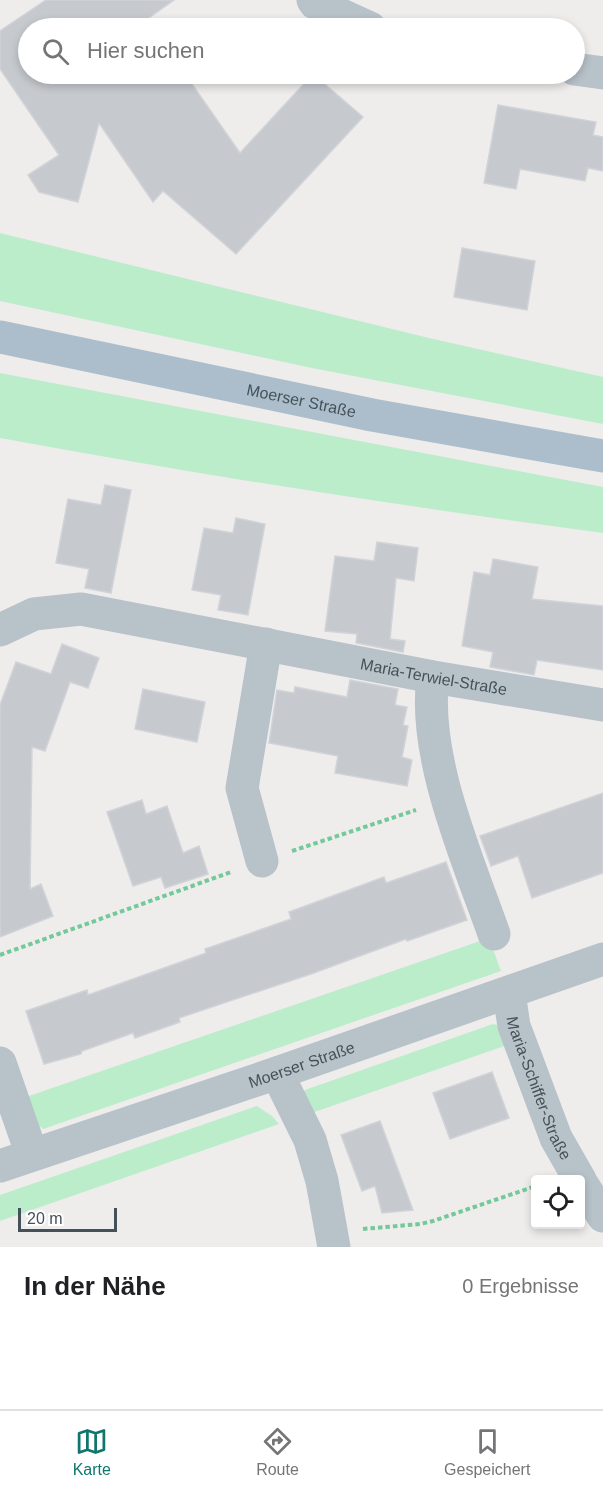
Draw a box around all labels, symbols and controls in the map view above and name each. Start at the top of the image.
search box [18,18,585,84]
icon: search [39,35,72,68]
text: Hier suchen [87,38,204,63]
street label: Moerser Straße [245,381,358,420]
street label: Maria-Terwiel-Straße [359,655,508,698]
street label: Maria-Schiffer-Straße [504,1015,575,1163]
street label: Moerser Straße [246,1039,357,1091]
map controls [531,1175,585,1229]
button: locate [531,1175,585,1229]
scale bar [18,1205,117,1232]
text: 20 m [27,1210,63,1227]
text: In der Nähe [24,1271,166,1301]
text: 0 Ergebnisse [462,1275,579,1297]
tab: Karte [73,1425,111,1479]
tab: Route [256,1425,299,1479]
tab: Gespeichert [444,1425,530,1479]

